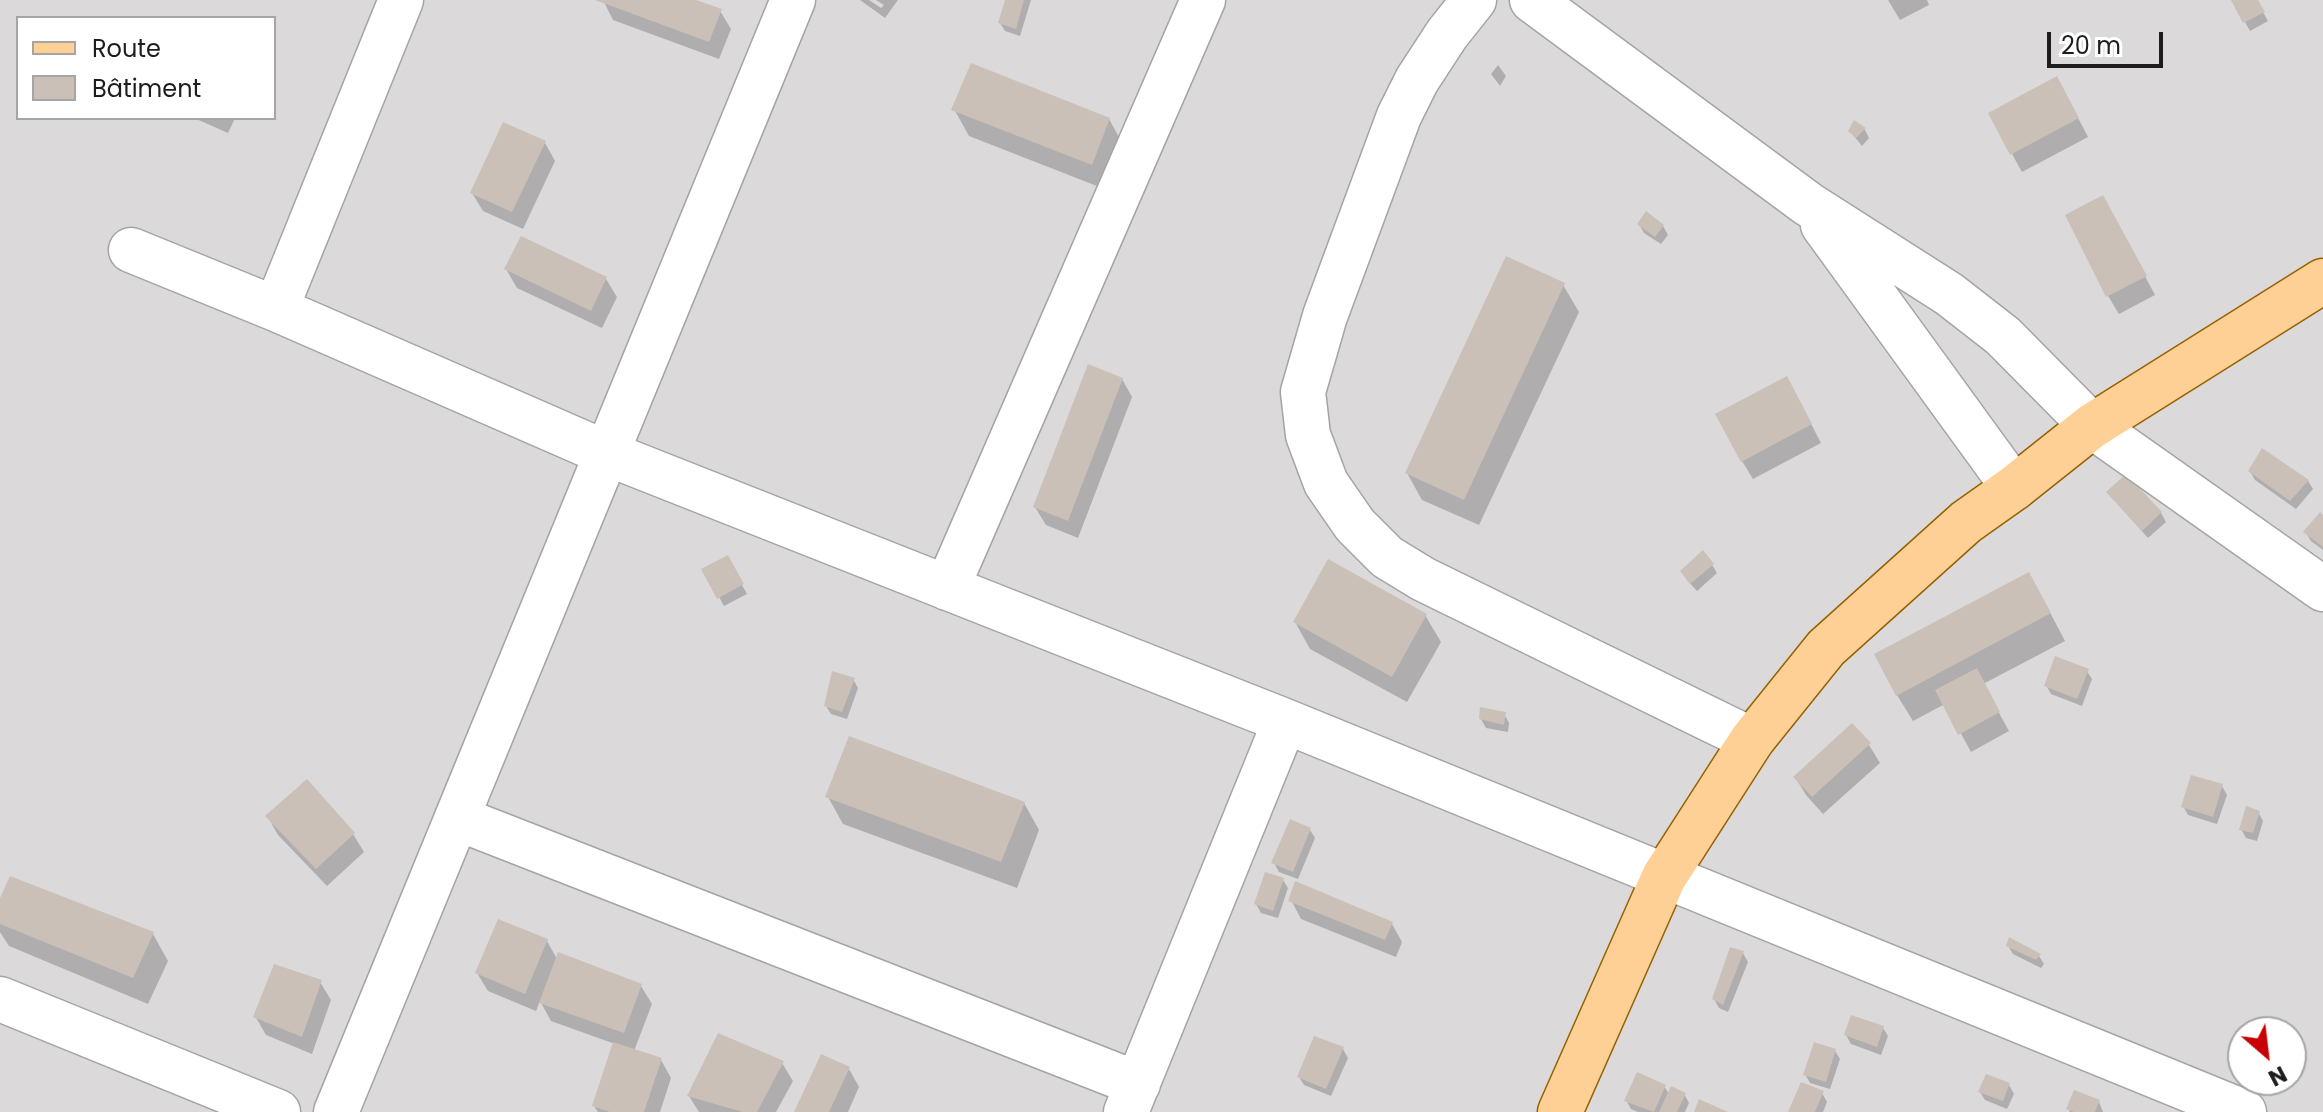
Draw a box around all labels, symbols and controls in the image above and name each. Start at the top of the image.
legend [16,16,276,120]
scale bar [2051,16,2167,66]
text: 20 m [2061,29,2121,62]
text: Route [92,32,161,65]
text: Bâtiment [92,72,201,105]
north arrow [2227,1016,2307,1096]
text: N [2263,1058,2292,1093]

